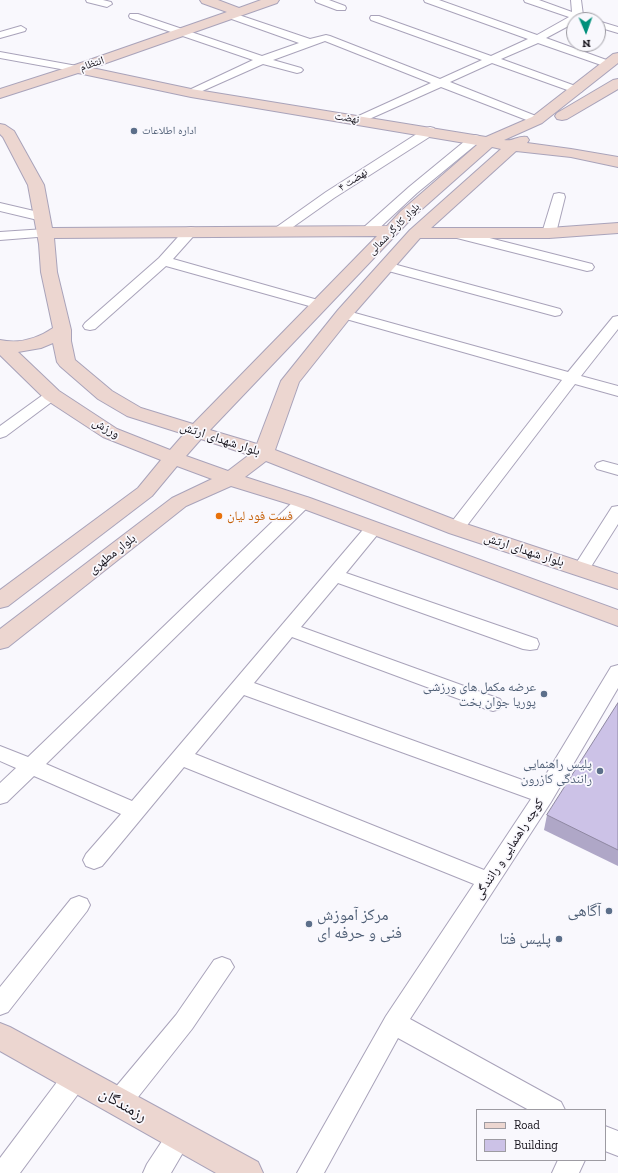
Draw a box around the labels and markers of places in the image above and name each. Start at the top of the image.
place label: اداره اطلاعات [142,124,196,138]
marker: اداره اطلاعات [129,126,139,136]
place label: فست فود لیان [227,508,293,524]
marker: فست فود لیان [214,511,224,521]
place label: عرضه مکمل های ورزشی پوریا جوان بخت [423,679,536,710]
marker: عرضه مکمل های ورزشی پوریا جوان بخت [539,689,549,699]
place label: پلیس راهنمایی رانندگی کازرون [521,756,592,787]
marker: پلیس راهنمایی رانندگی کازرون [595,766,605,776]
place label: آگاهی [567,901,601,921]
place label: مرکز آموزش فنی و حرفه ای [317,905,402,943]
marker: آگاهی [604,906,614,916]
marker: مرکز آموزش فنی و حرفه ای [304,919,314,929]
place label: پلیس فتا [499,929,551,949]
marker: پلیس فتا [554,934,564,944]

